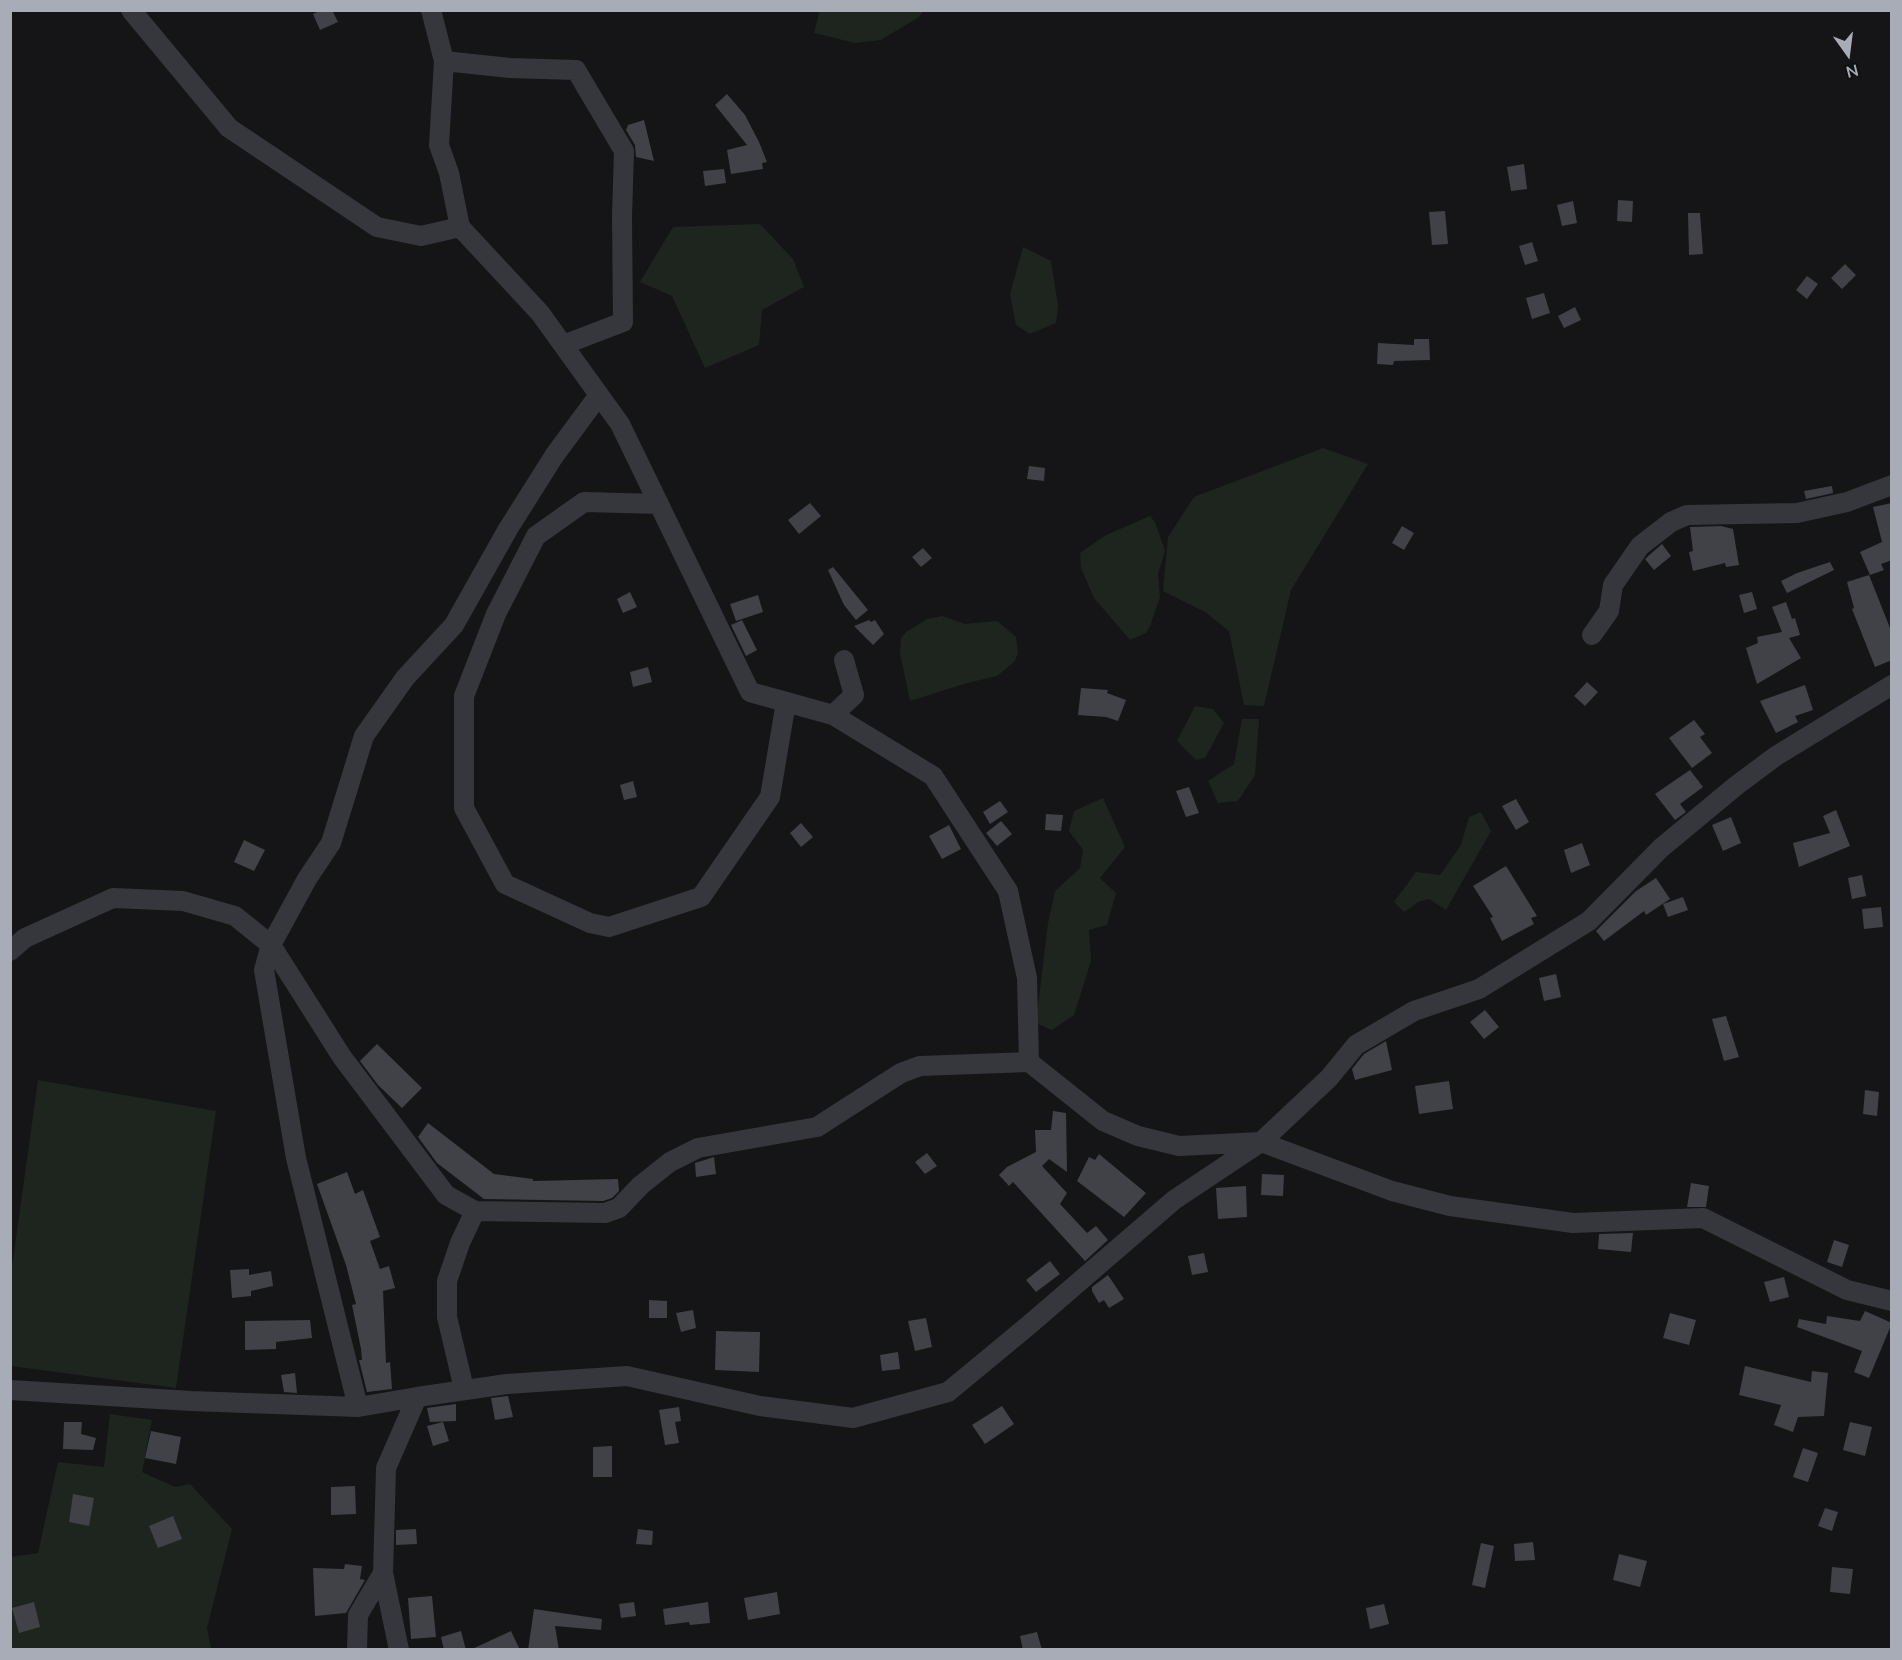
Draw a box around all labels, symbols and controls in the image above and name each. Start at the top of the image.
north arrow [1818,24,1878,84]
text: N [1844,60,1861,83]

